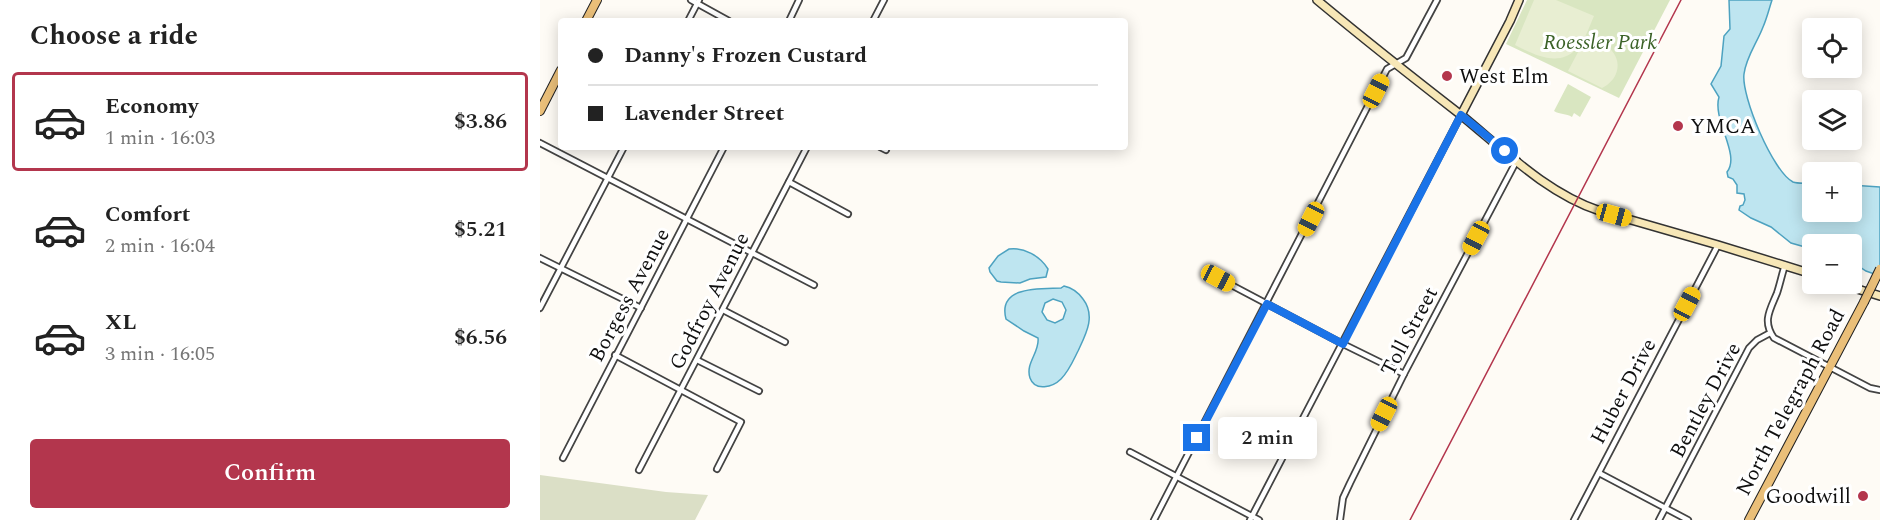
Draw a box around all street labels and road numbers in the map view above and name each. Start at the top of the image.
street label: Borgess Avenue [581,223,679,368]
street label: Godfroy Avenue [661,227,758,376]
street label: Toll Street [1373,281,1447,382]
street label: North Telegraph Road [1728,303,1854,502]
street label: Huber Drive [1583,333,1665,450]
street label: Bentley Drive [1662,337,1750,464]

